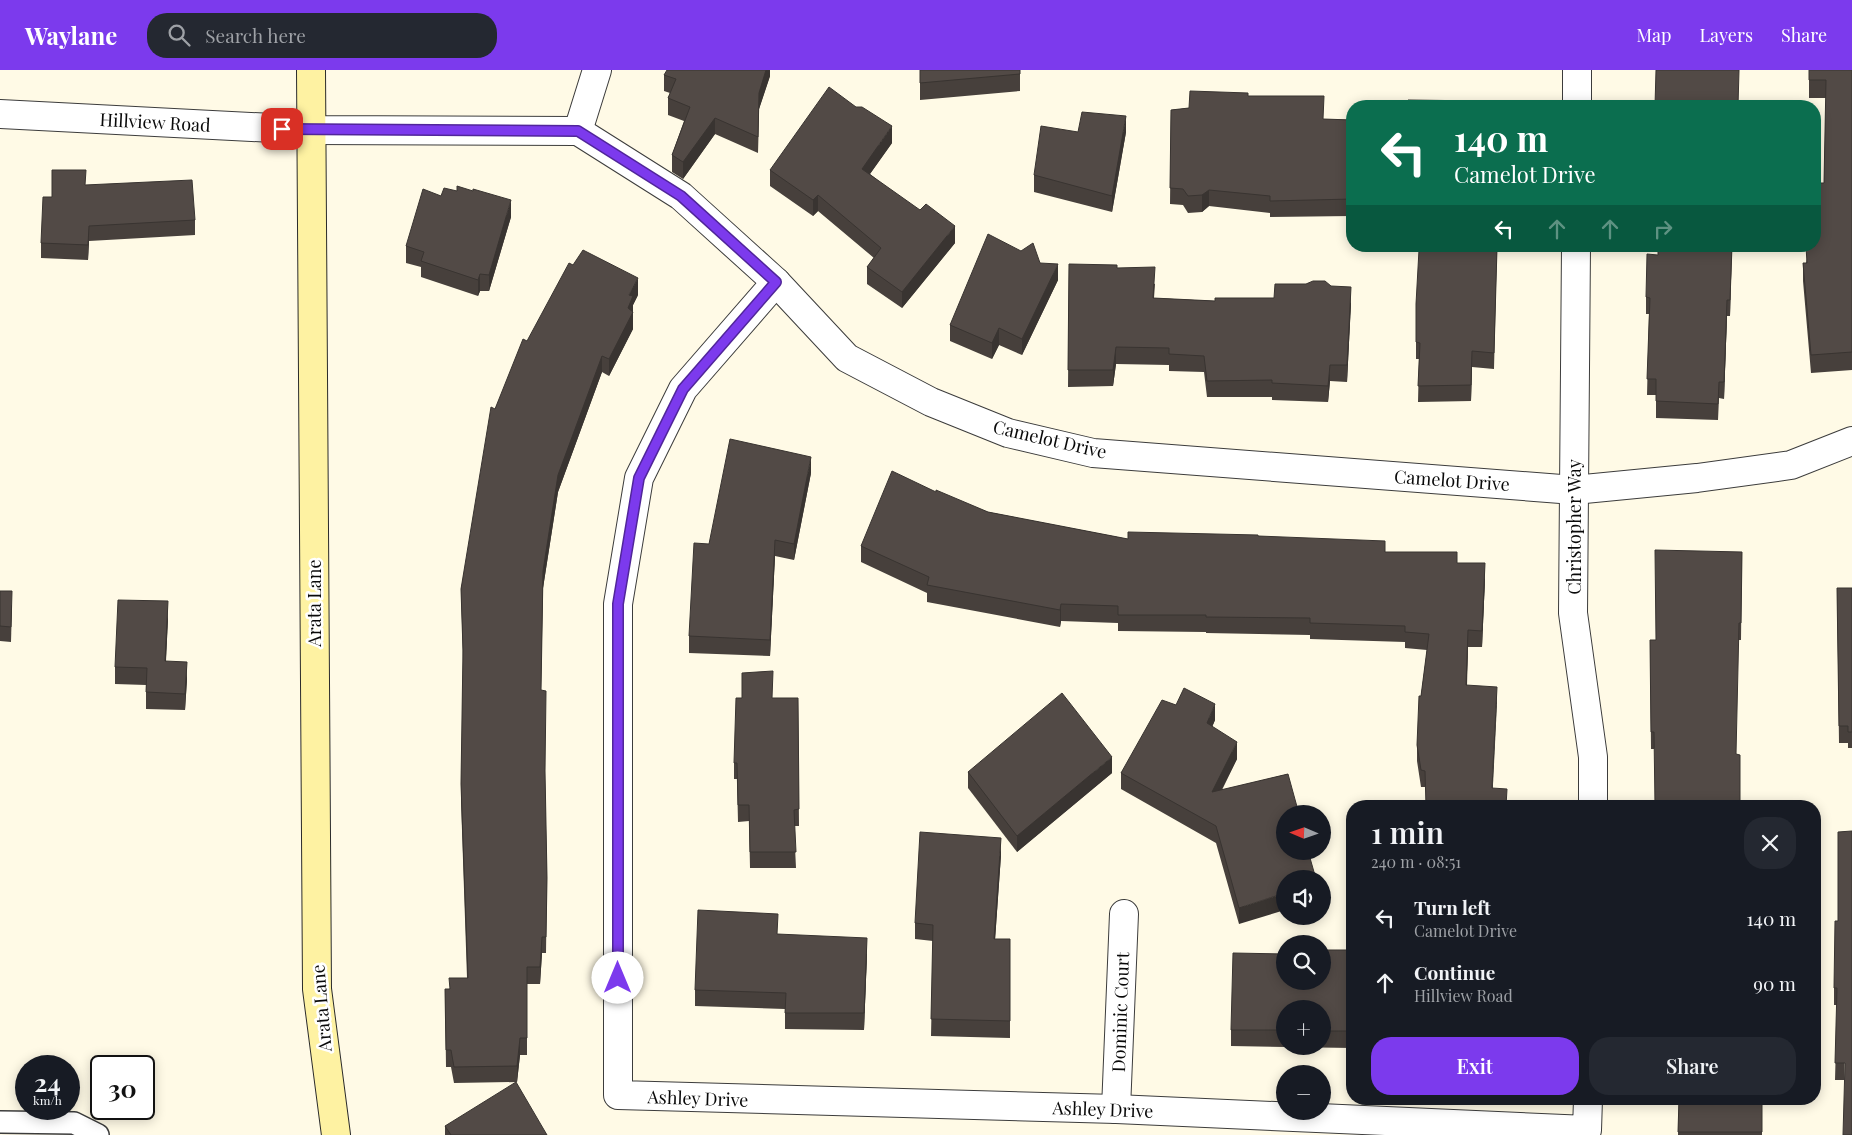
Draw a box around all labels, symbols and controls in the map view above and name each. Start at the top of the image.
search box [147,13,497,58]
text: Waylane [25,19,117,51]
icon: search [165,21,193,49]
text: Search here [205,22,306,48]
text: Map [1636,23,1671,47]
text: Layers [1699,23,1753,47]
text: Share [1781,23,1827,47]
street label: Hillview Road [99,107,212,137]
pin [261,108,303,150]
text: 140 m [1454,114,1548,161]
icon: arrive [268,115,296,143]
icon: left [1371,120,1436,185]
text: Camelot Drive [1454,159,1596,189]
icon: left [1490,215,1518,243]
icon: ahead [1543,215,1571,243]
icon: ahead [1596,215,1624,243]
icon: right [1649,215,1677,243]
street label: Camelot Drive [991,414,1109,464]
street label: Christopher Way [1562,459,1586,595]
street label: Camelot Drive [1393,464,1511,496]
street label: Arata Lane [302,559,326,648]
north arrow [1276,805,1331,860]
map controls [1276,805,1331,1120]
text: 1 min [1371,812,1444,852]
button: close [1744,817,1796,869]
text: 240 m · 08:51 [1371,851,1461,872]
button: sound [1276,870,1331,925]
text: Turn left [1414,894,1491,920]
icon: left [1371,904,1399,932]
text: 140 m [1747,905,1796,931]
text: Camelot Drive [1414,920,1517,941]
button: search [1276,935,1331,990]
position arrow [591,951,643,1003]
street label: Dominic Court [1106,951,1134,1073]
text: Continue [1414,959,1495,985]
street label: Arata Lane [305,963,337,1054]
icon: ahead [1371,969,1399,997]
text: 90 m [1753,970,1796,996]
text: Hillview Road [1414,985,1513,1006]
button: + [1276,1000,1331,1055]
button: Exit [1371,1037,1579,1095]
button: Share [1589,1037,1796,1095]
speed limit sign: 30 [90,1055,155,1120]
text: 24 [34,1065,61,1098]
button: − [1276,1065,1331,1120]
street label: Ashley Drive [646,1084,749,1112]
text: km/h [33,1092,62,1108]
street label: Ashley Drive [1051,1095,1154,1123]

